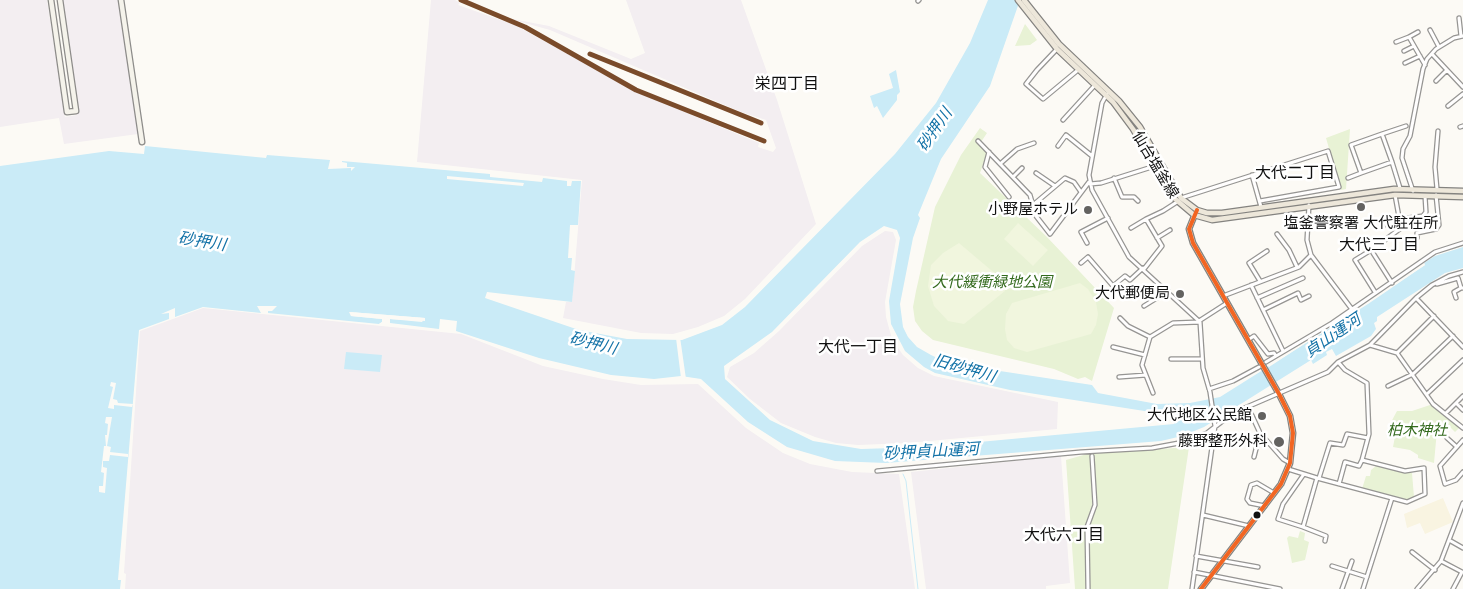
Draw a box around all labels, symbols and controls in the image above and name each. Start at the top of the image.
district label: 栄四丁目 [755,74,819,94]
water label: 砂押川 [913,105,957,155]
street label: 仙台塩釜線 [1128,128,1182,202]
district label: 大代二丁目 [1255,163,1335,183]
place label: 小野屋ホテル [988,201,1078,219]
marker: 塩釜警察署 大代駐在所 [1355,201,1367,213]
marker: 小野屋ホテル [1082,204,1094,216]
place label: 塩釜警察署 大代駐在所 [1284,215,1438,233]
water label: 砂押川 [177,229,227,255]
district label: 大代三丁目 [1339,235,1419,255]
park label: 大代緩衝緑地公園 [932,274,1052,292]
place label: 大代郵便局 [1095,285,1170,303]
marker: 大代郵便局 [1174,288,1186,300]
water label: 貞山運河 [1301,310,1365,362]
water label: 砂押川 [567,329,619,359]
district label: 大代一丁目 [818,337,898,357]
water label: 旧砂押川 [931,351,997,387]
place label: 大代地区公民館 [1147,407,1252,425]
marker: 大代地区公民館 [1256,410,1268,422]
park label: 柏木神社 [1387,422,1447,440]
place label: 藤野整形外科 [1178,433,1268,451]
marker: 藤野整形外科 [1272,435,1286,449]
water label: 砂押貞山運河 [883,440,979,464]
unlabelled marker [1252,510,1262,520]
district label: 大代六丁目 [1024,525,1104,545]

